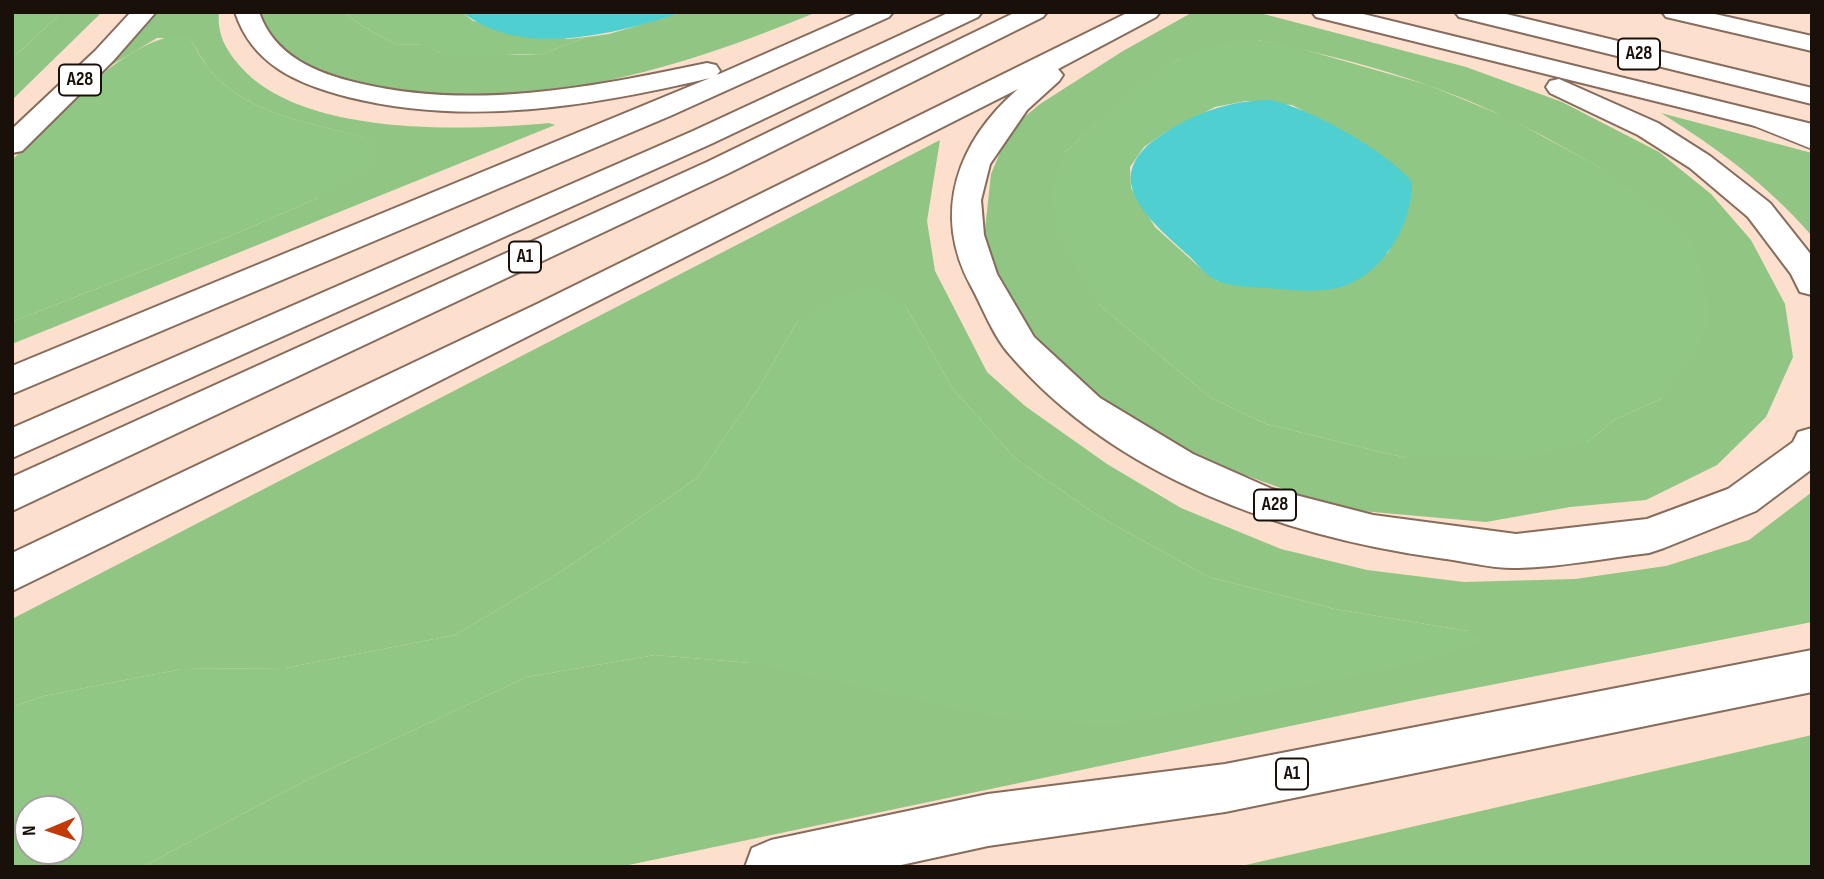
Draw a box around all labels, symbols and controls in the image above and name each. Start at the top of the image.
road number: A28 [1618,38,1660,70]
road number: A28 [59,64,101,96]
road number: A1 [509,242,541,272]
road number: A28 [1254,490,1296,520]
road number: A1 [1276,758,1308,790]
north arrow [14,795,84,865]
text: N [18,825,41,836]

